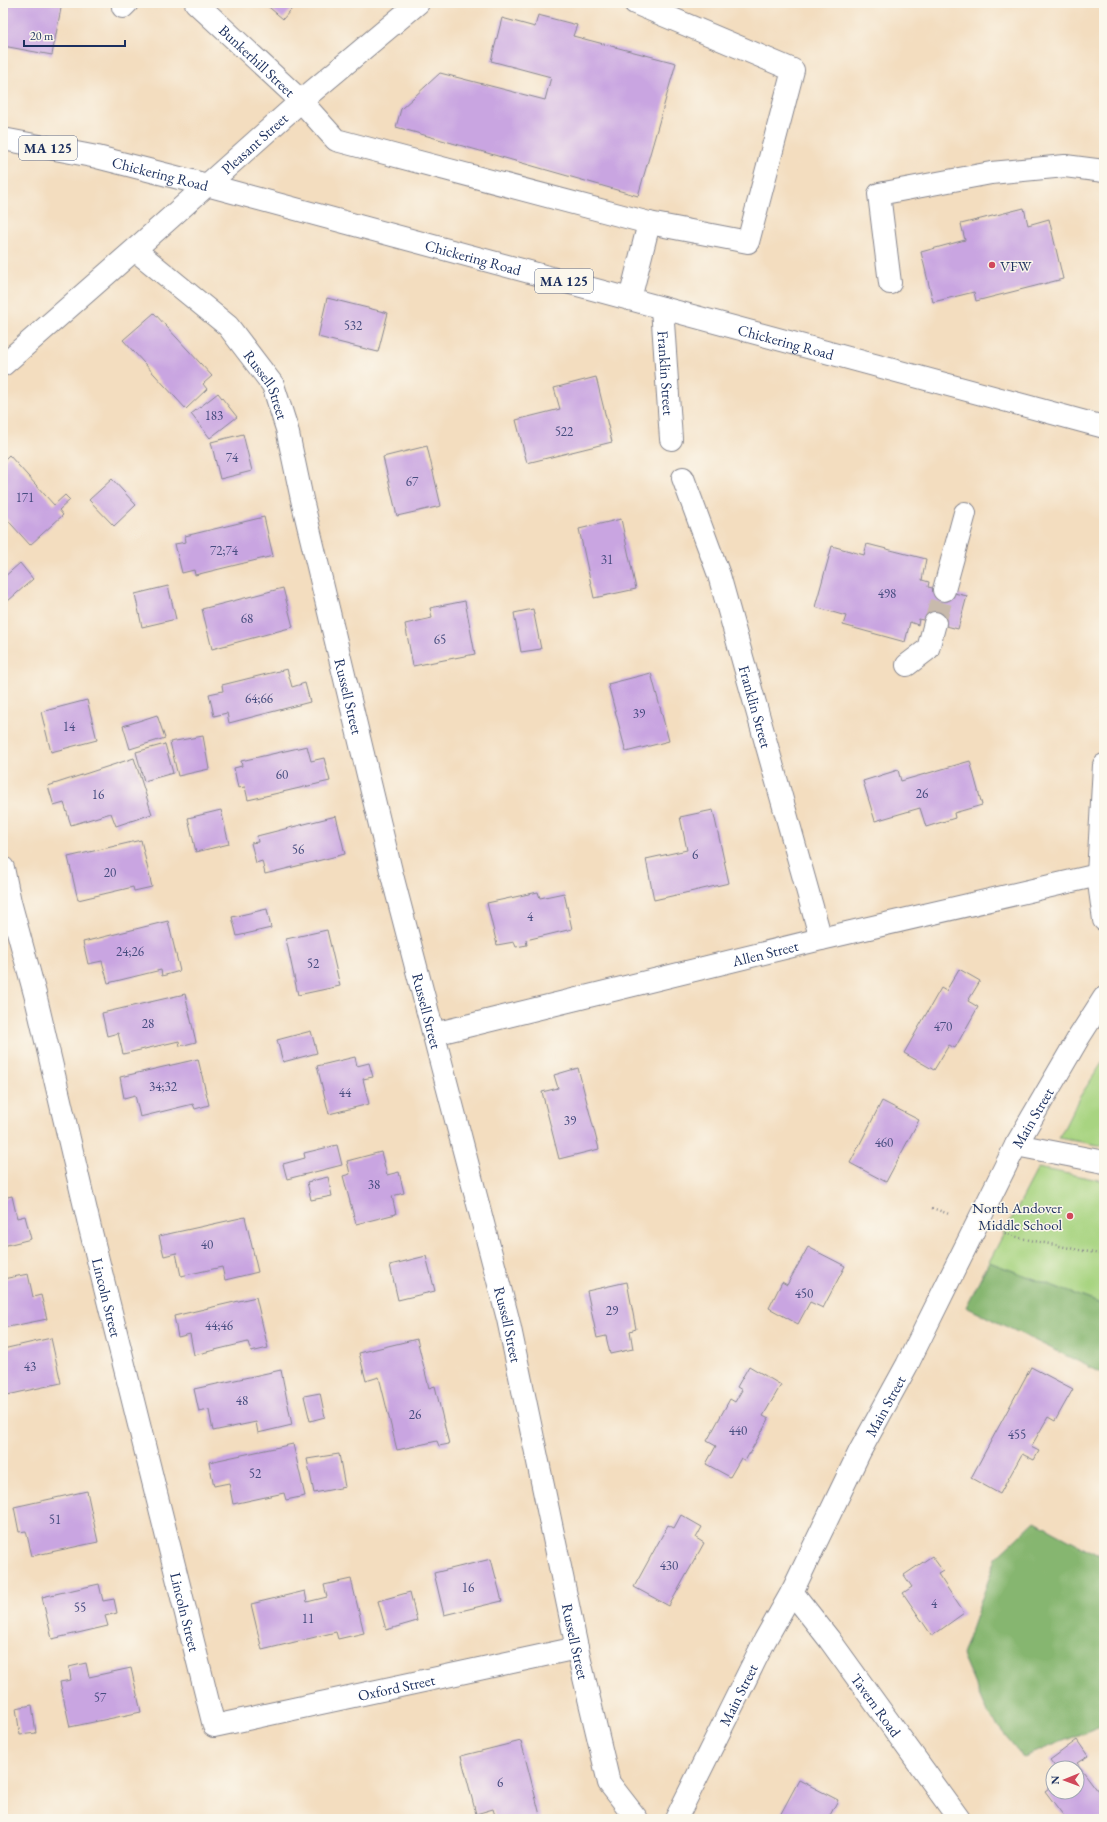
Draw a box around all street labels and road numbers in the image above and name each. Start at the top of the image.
street label: Bunkerhill Street [215,20,300,101]
street label: Pleasant Street [217,108,292,178]
road number: MA 125 [19,136,77,160]
street label: Chickering Road [110,152,211,195]
street label: Chickering Road [423,235,524,279]
road number: MA 125 [535,269,593,293]
street label: Chickering Road [736,319,837,363]
street label: Franklin Street [654,330,679,416]
street label: Russell Street [240,346,293,422]
street label: Russell Street [331,657,367,737]
street label: Franklin Street [735,663,777,750]
street label: Allen Street [729,935,800,970]
street label: Russell Street [408,971,447,1051]
street label: Main Street [1007,1083,1057,1151]
street label: Lincoln Street [88,1256,126,1339]
street label: Russell Street [490,1284,526,1364]
street label: Main Street [860,1372,909,1440]
street label: Lincoln Street [167,1570,205,1654]
street label: Russell Street [558,1602,594,1682]
street label: Main Street [714,1660,761,1729]
street label: Oxford Street [356,1669,437,1704]
street label: Tavern Road [847,1669,906,1741]

